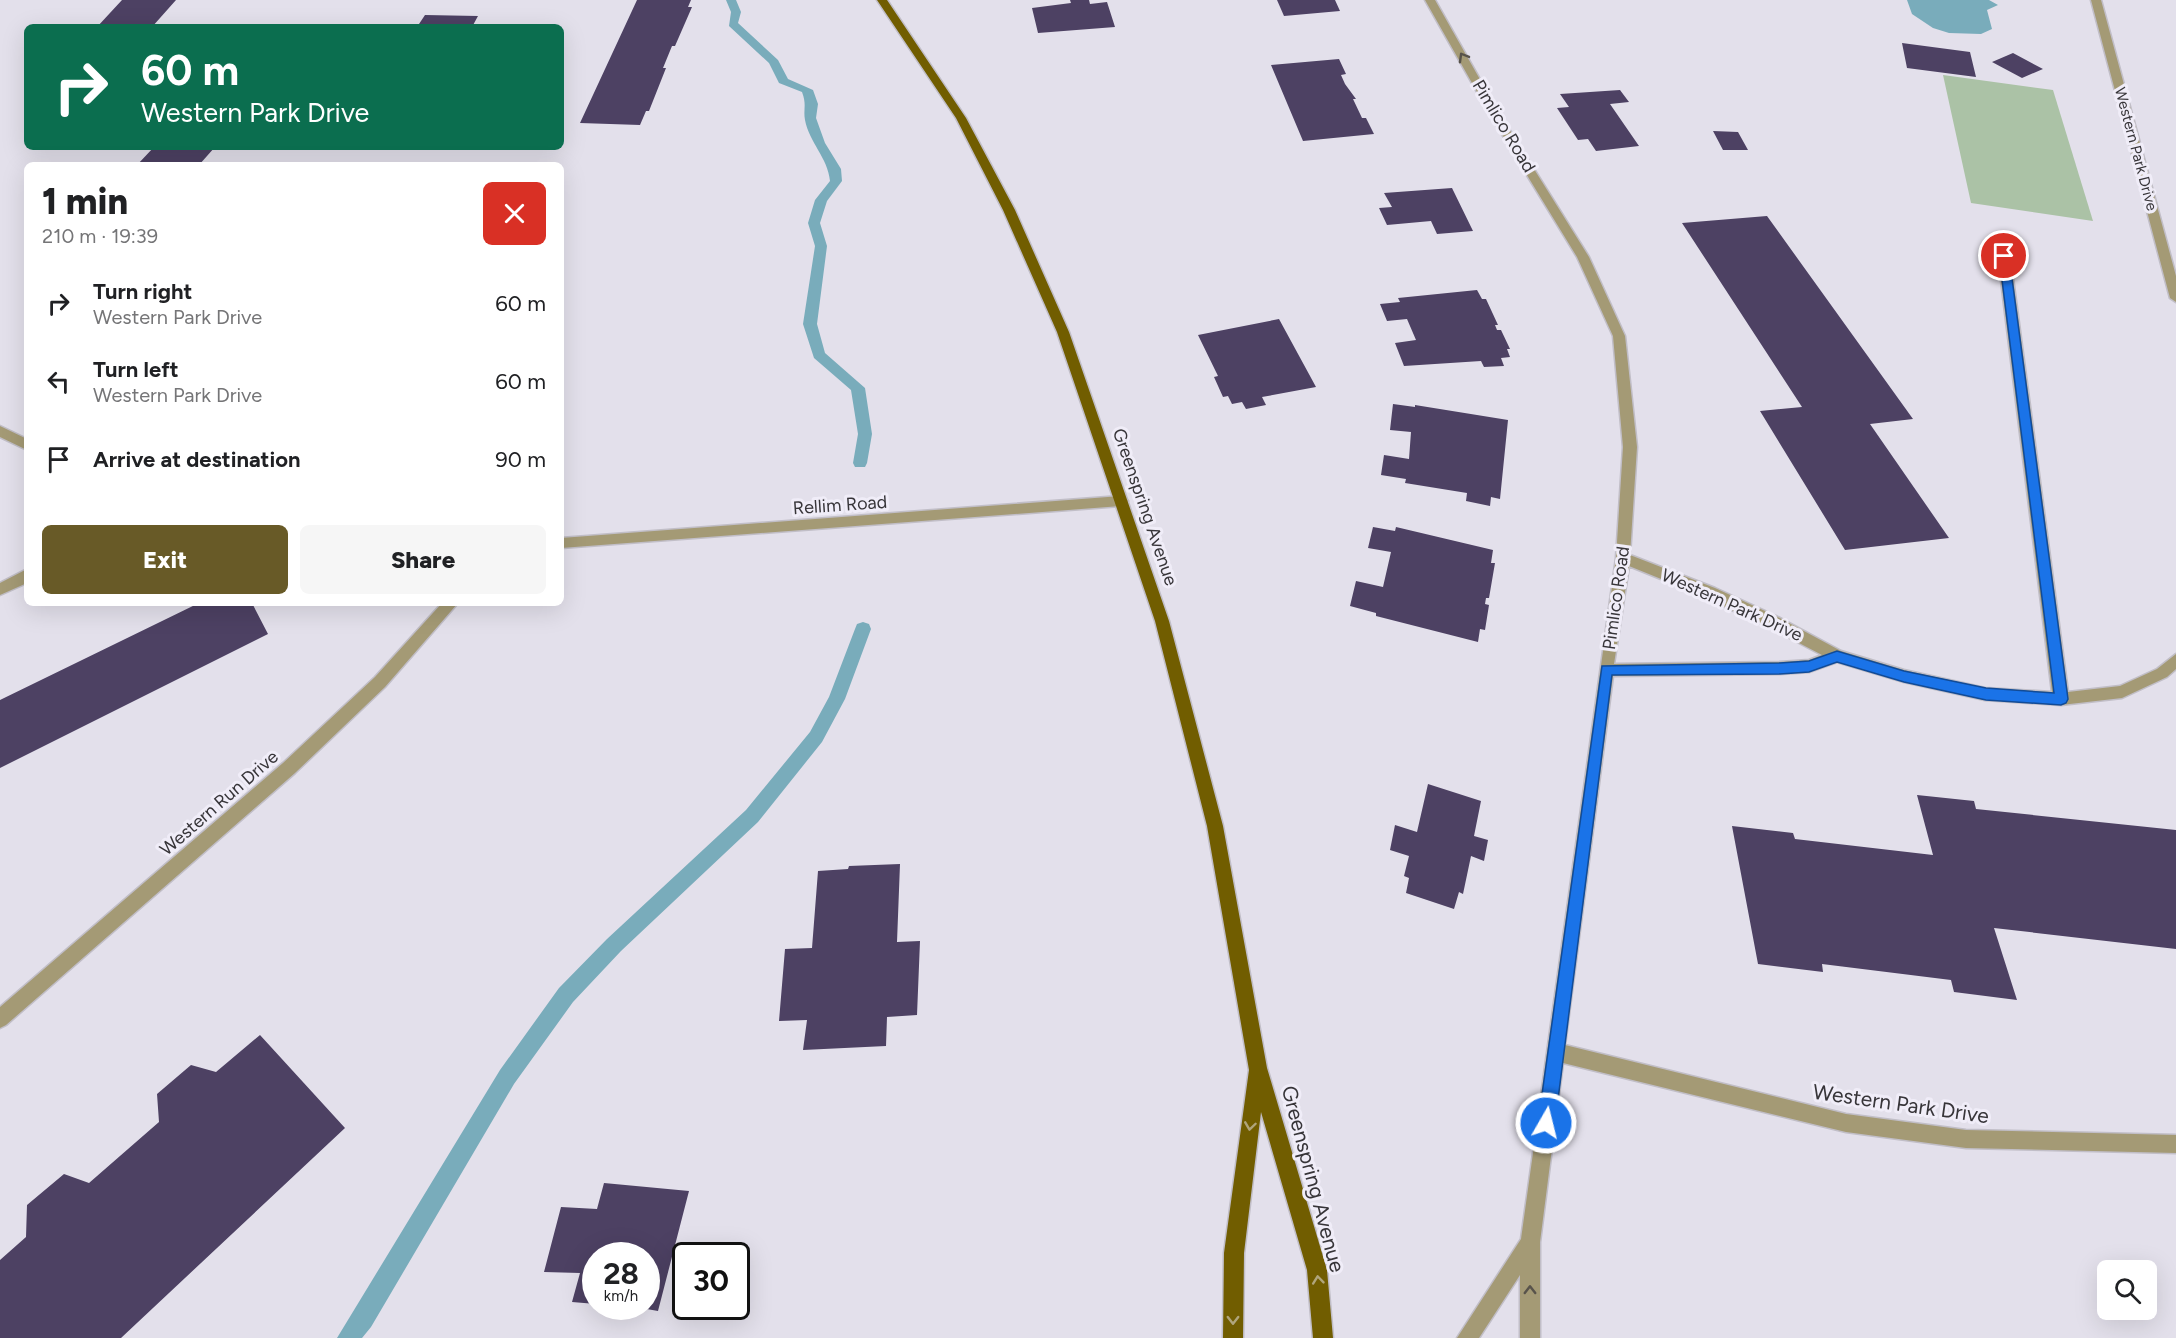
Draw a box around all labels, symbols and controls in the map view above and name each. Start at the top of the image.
text: 60 m [141,45,239,96]
icon: right [42,48,120,126]
one-way arrow [1459,53,1470,63]
street label: Pimlico Road [1468,76,1540,176]
street label: Western Park Drive [2111,85,2161,213]
text: Western Park Drive [141,96,369,129]
text: 1 min [42,180,128,223]
button: close [483,182,546,245]
text: 210 m · 19:39 [42,224,158,248]
pin [1978,230,2029,281]
icon: arrive [1987,239,2020,272]
text: Turn right [93,278,192,305]
icon: right [42,287,75,320]
text: 60 m [495,290,546,317]
text: Western Park Drive [93,305,262,329]
text: Turn left [93,356,179,383]
icon: left [42,365,75,398]
text: 60 m [495,368,546,395]
text: Western Park Drive [93,383,262,407]
street label: Greenspring Avenue [1108,426,1182,589]
icon: arrive [42,443,75,476]
text: Arrive at destination [93,446,301,473]
text: 90 m [495,446,546,473]
street label: Rellim Road [792,491,888,519]
button: Exit [42,525,288,594]
button: Share [300,525,546,594]
street label: Pimlico Road [1598,545,1634,651]
street label: Western Park Drive [1658,564,1806,646]
street label: Western Run Drive [155,746,283,860]
street label: Western Park Drive [1811,1079,1991,1128]
street label: Greenspring Avenue [1277,1083,1350,1275]
position arrow [1514,1091,1578,1155]
one-way arrow [1245,1122,1257,1131]
speed limit sign: 30 [672,1242,750,1320]
text: 28 [603,1255,639,1292]
map controls [2097,1260,2157,1320]
button: search [2097,1260,2157,1320]
one-way arrow [1312,1275,1325,1284]
one-way arrow [1524,1285,1536,1294]
text: km/h [604,1287,638,1305]
one-way arrow [1227,1316,1239,1325]

